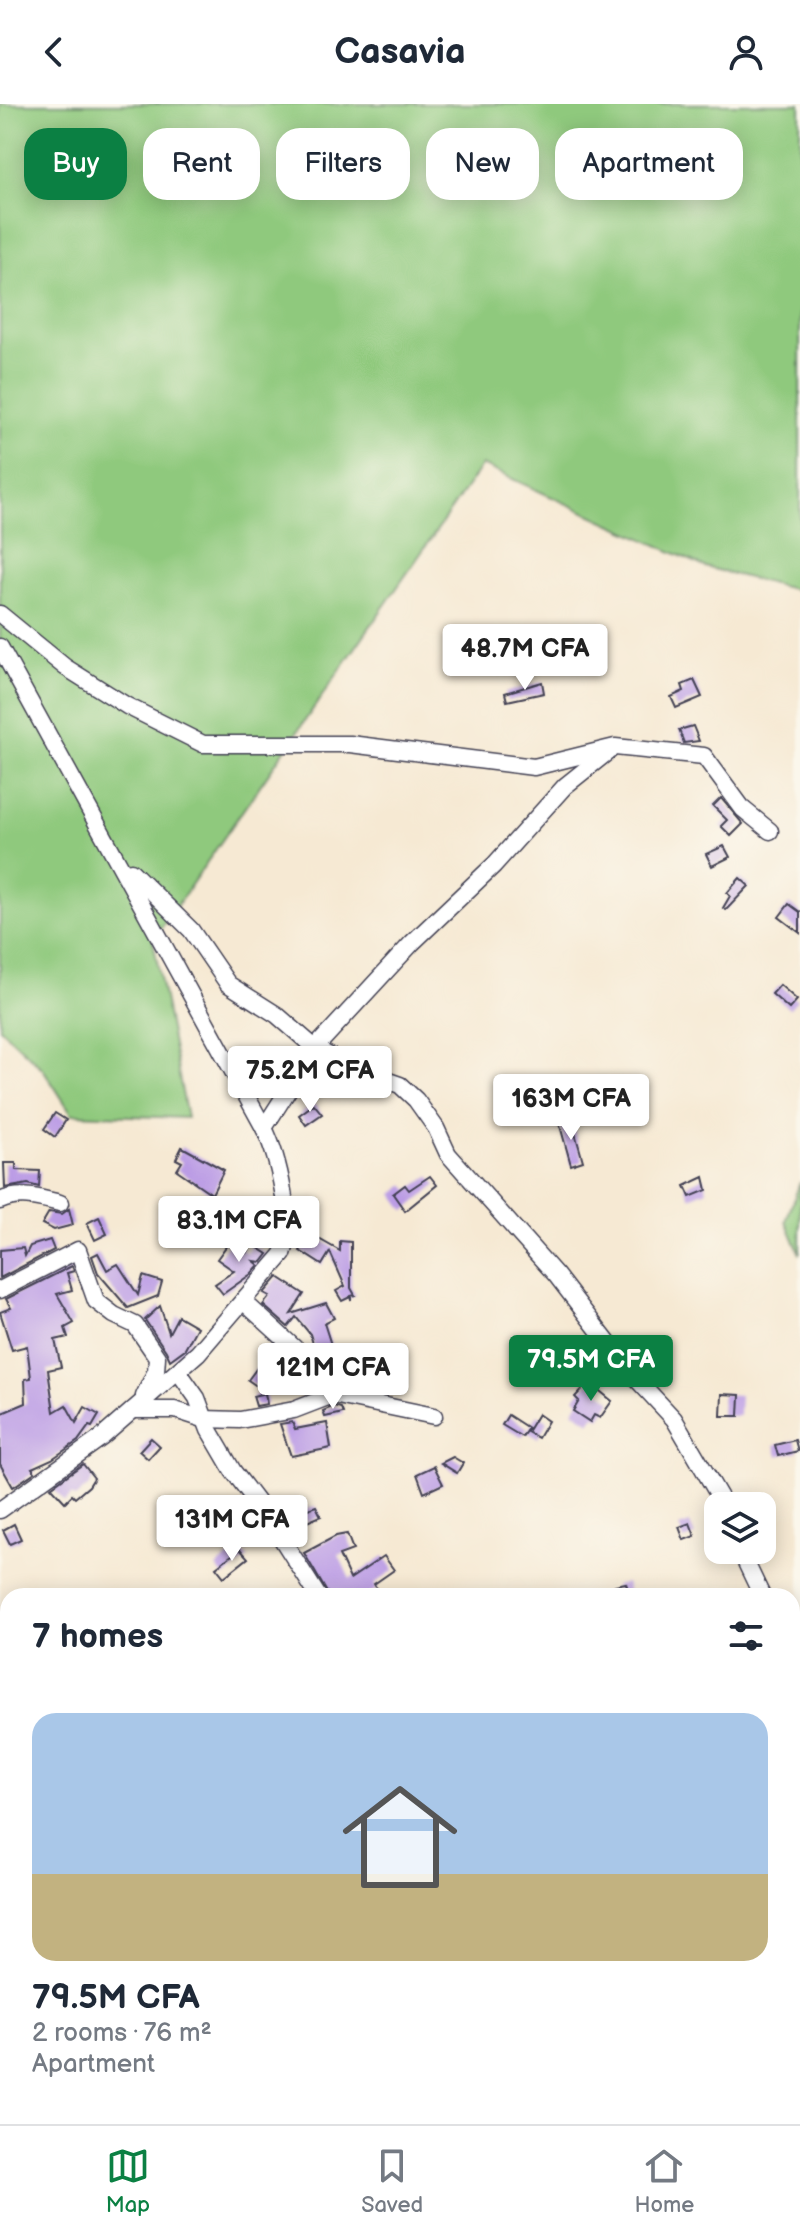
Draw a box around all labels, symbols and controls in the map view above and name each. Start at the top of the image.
icon: back [32,30,76,74]
icon: person [724,30,768,74]
text: Casavia [334,31,466,74]
chip: Buy [24,128,127,200]
chip: Rent [143,128,260,200]
chip: Filters [276,128,410,200]
chip: New [426,128,539,200]
chip: Apartment [555,128,743,200]
pin: 48.7M CFA [433,624,617,692]
text: 48.7M CFA [461,634,589,665]
pin: 75.2M CFA [218,1046,402,1114]
text: 75.2M CFA [246,1056,374,1087]
pin: 163M CFA [488,1074,654,1142]
text: 163M CFA [511,1084,631,1115]
pin: 83.1M CFA [147,1196,331,1264]
text: 83.1M CFA [176,1206,302,1237]
pin: 79.5M CFA [499,1335,683,1403]
pin: 121M CFA [250,1343,416,1411]
text: 79.5M CFA [527,1345,655,1376]
text: 121M CFA [276,1353,390,1384]
map controls [704,1492,776,1564]
button: layers [704,1492,776,1564]
pin: 131M CFA [149,1495,315,1563]
text: 131M CFA [175,1505,289,1536]
icon: filters [724,1614,768,1658]
text: 7 homes [32,1616,163,1657]
icon: home [328,1765,472,1909]
text: 79.5M CFA [32,1977,200,2018]
text: 2 rooms · 76 m² [32,2018,212,2049]
text: Apartment [32,2049,155,2080]
tab: Map [106,2144,150,2219]
tab: Saved [361,2144,423,2219]
tab: Home [634,2144,694,2219]

